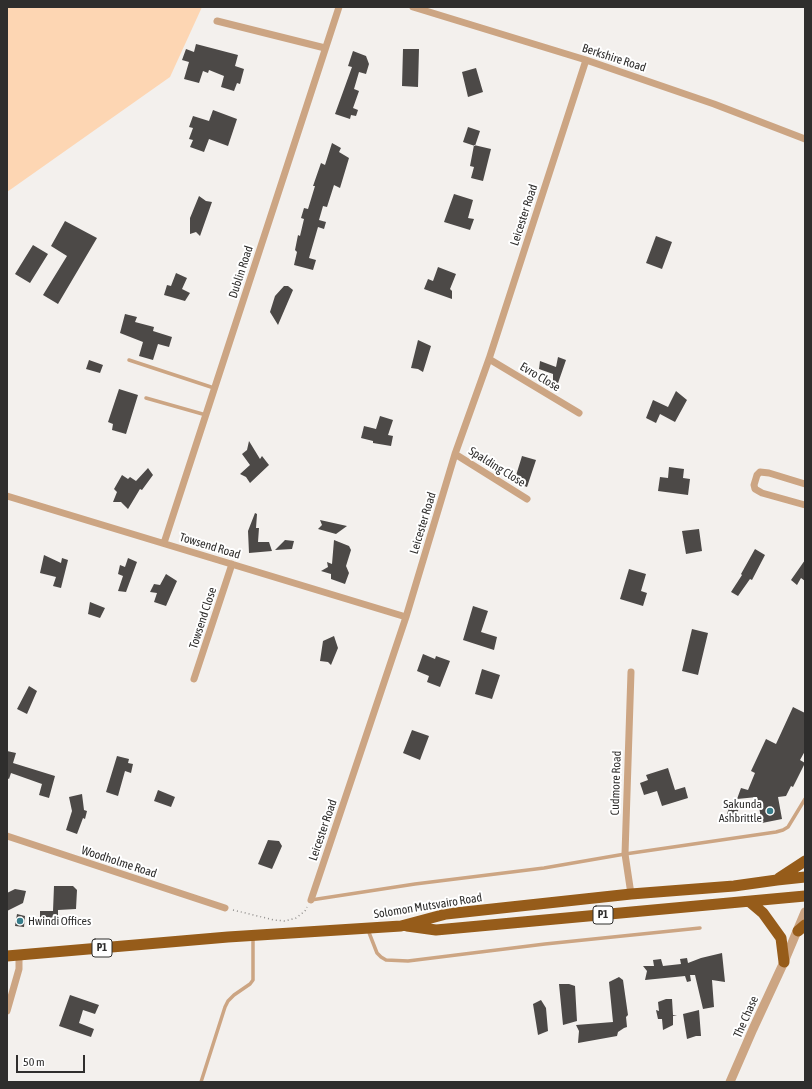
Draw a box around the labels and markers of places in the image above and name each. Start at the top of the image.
place label: Sakunda Ashbrittle [719,797,762,825]
marker: Sakunda Ashbrittle [765,806,775,816]
place label: Hwindi Offices [28,914,91,928]
marker: Hwindi Offices [15,916,25,926]

